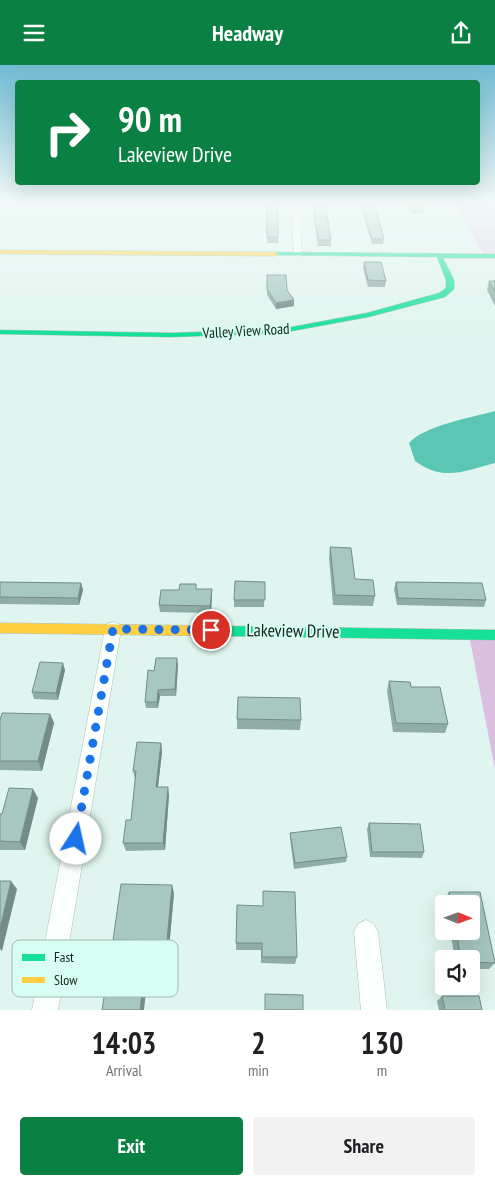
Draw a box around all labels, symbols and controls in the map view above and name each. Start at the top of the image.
icon: menu [20,19,48,47]
text: Headway [212,19,283,47]
icon: share [447,19,475,47]
text: 90 m [118,96,182,142]
icon: right [35,100,100,165]
text: Lakeview Drive [118,140,232,168]
street label: Valley View Road [201,319,290,342]
pin [190,609,232,651]
icon: arrive [197,616,225,644]
street label: Lakeview Drive [246,618,340,643]
position arrow [49,812,101,864]
north arrow [435,895,480,940]
map controls [435,895,480,995]
legend [12,940,178,997]
text: Fast [54,948,74,966]
button: sound [435,950,480,995]
text: Slow [54,971,78,989]
text: 14:03 [92,1023,156,1062]
text: 2 [251,1023,266,1062]
text: 130 [360,1023,403,1062]
text: Arrival [106,1060,142,1080]
text: min [248,1060,269,1080]
text: m [377,1060,387,1080]
button: Exit [20,1117,243,1175]
button: Share [253,1117,475,1175]

